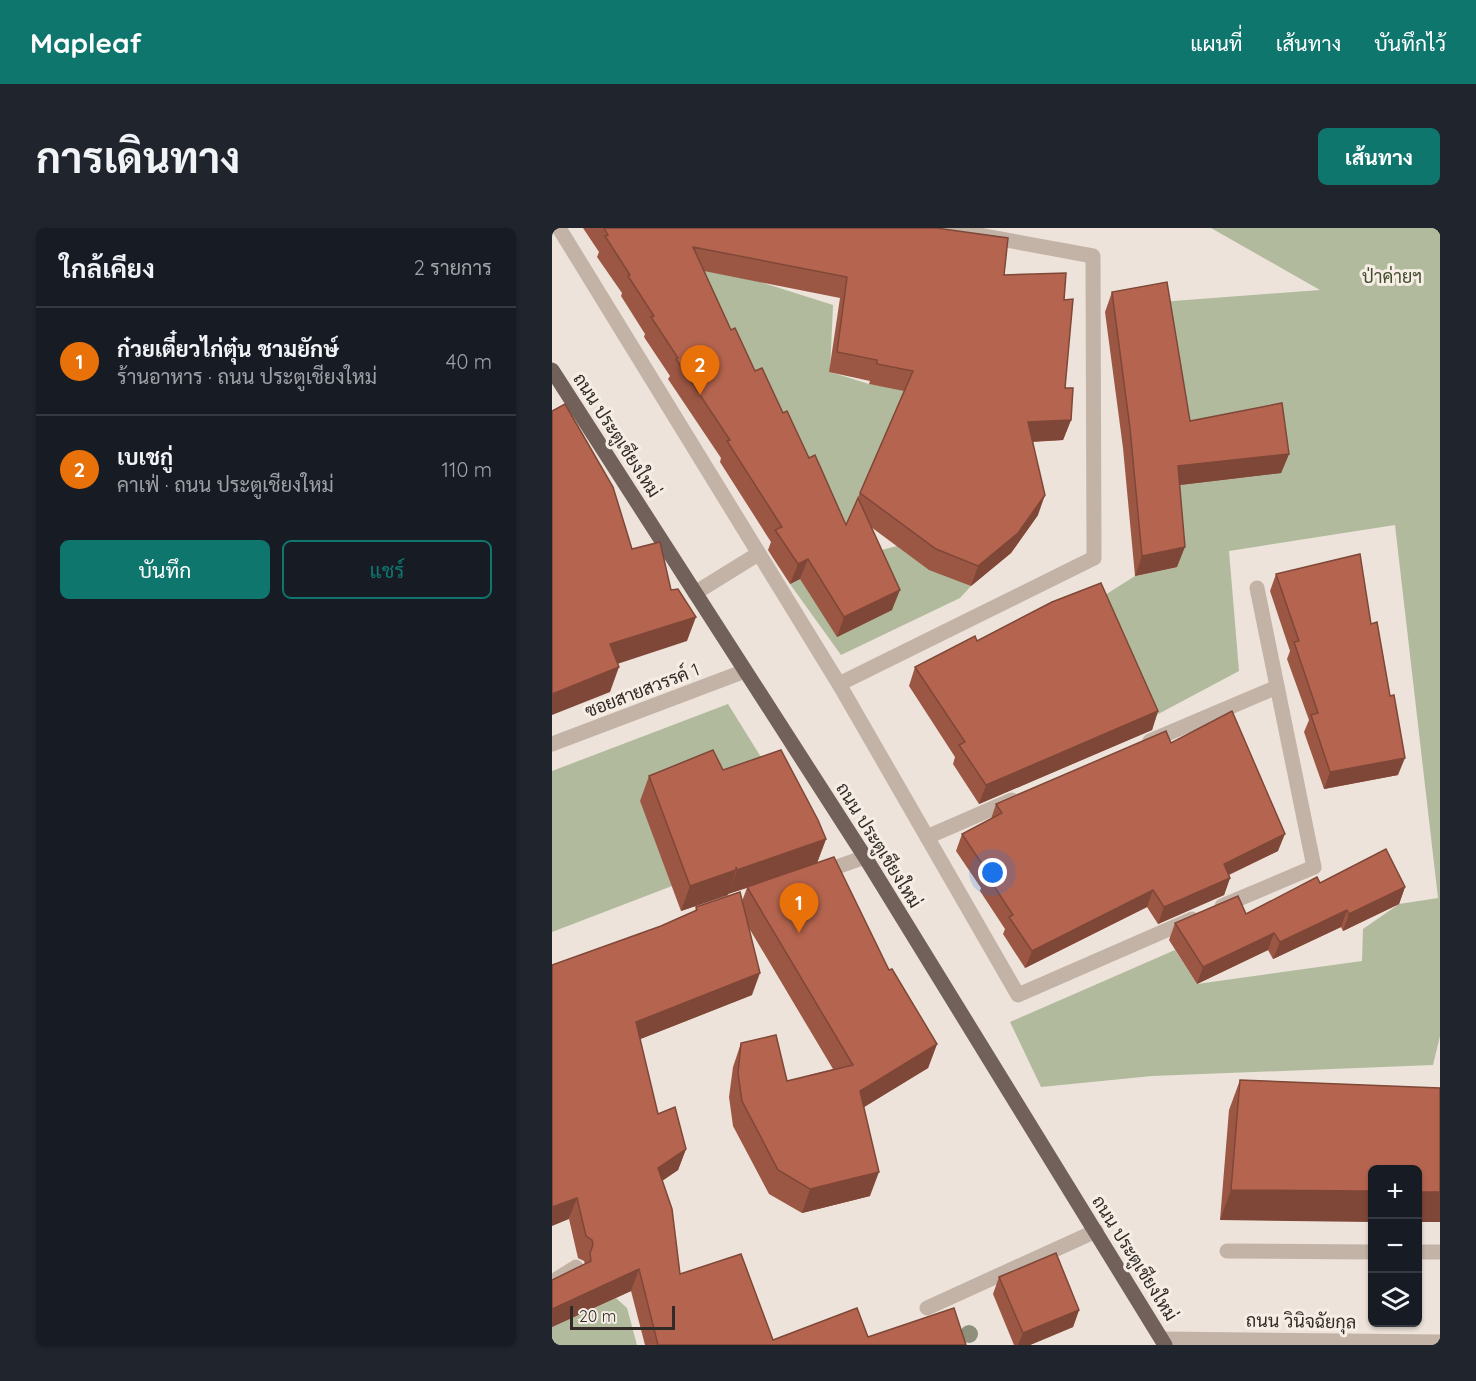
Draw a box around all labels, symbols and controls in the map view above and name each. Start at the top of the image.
text: Mapleaf [30,25,142,60]
text: แผนที่ [1190,30,1243,56]
text: เส้นทาง [1276,30,1341,56]
text: บันทึกไว้ [1374,30,1446,56]
button: เส้นทาง [1318,128,1440,185]
text: การเดินทาง [36,131,240,184]
text: ใกล้เคียง [60,252,155,285]
text: 2 รายการ [414,255,492,280]
park label: ป่าค่ายฯ [1362,265,1422,288]
text: ก๋วยเตี๋ยวไก่ตุ๋น ชามยักษ์ [117,335,339,363]
pin: 2 [680,346,720,395]
text: 1 [76,349,83,374]
text: 40 m [446,349,492,374]
text: ร้านอาหาร · ถนน ประตูเชียงใหม่ [117,364,377,389]
street label: ถนน ประตูเชียงใหม่ [567,368,667,503]
text: เบเชกู่ [117,443,173,471]
text: 2 [74,457,85,482]
text: 110 m [442,457,492,482]
text: คาเฟ่ · ถนน ประตูเชียงใหม่ [117,472,334,497]
button: บันทึก [60,540,270,599]
button: แชร์ [282,540,492,599]
street label: ซอยสายสวรรค์ 1 [581,657,703,722]
street label: ถนน ประตูเชียงใหม่ [830,777,928,913]
your location [978,858,1007,887]
pin: 1 [780,884,818,933]
map controls [1368,1165,1422,1327]
button: + [1368,1165,1422,1219]
street label: ถนน ประตูเชียงใหม่ [1086,1190,1184,1326]
button: − [1368,1219,1422,1273]
button: layers [1368,1273,1422,1327]
scale bar [570,1303,675,1330]
text: 20 m [579,1306,616,1326]
street label: ถนน วินิจฉัยกุล [1246,1309,1356,1334]

